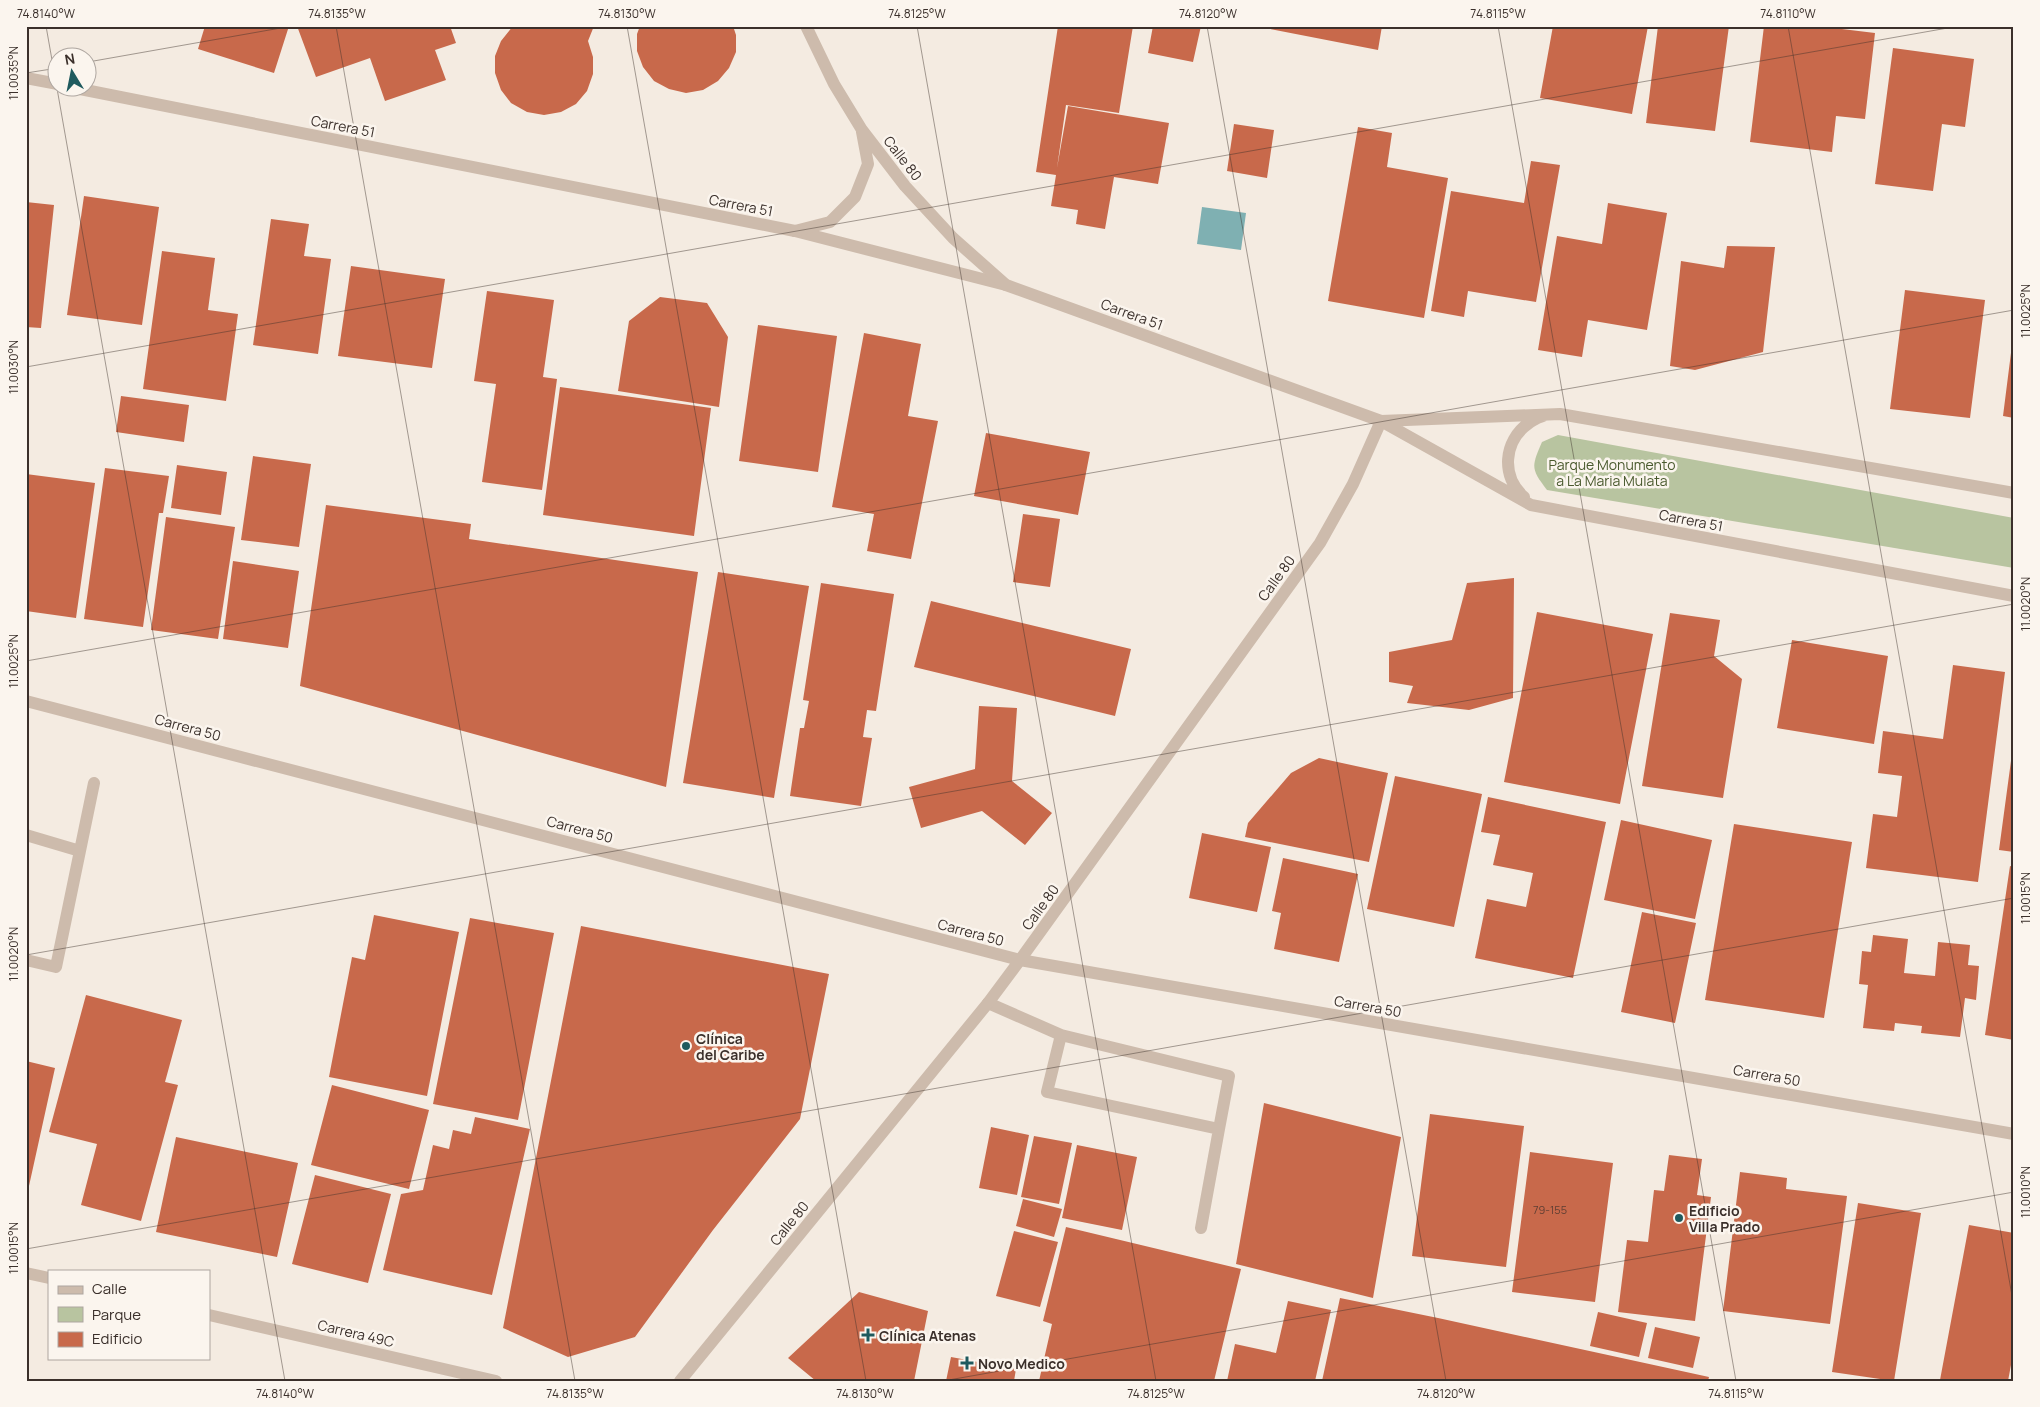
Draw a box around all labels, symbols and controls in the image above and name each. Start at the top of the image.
text: 74.8140°W [17,5,76,22]
text: 74.8135°W [308,5,366,22]
text: 74.8130°W [598,5,657,22]
text: 74.8125°W [888,5,947,22]
text: 74.8120°W [1179,5,1238,22]
text: 74.8115°W [1470,5,1526,22]
text: 74.8110°W [1760,5,1817,22]
text: 11.0035°N [5,46,22,100]
north arrow [48,48,98,98]
text: N [63,48,76,69]
street label: Carrera 51 [309,110,377,142]
street label: Calle 80 [880,132,926,184]
street label: Carrera 51 [707,189,775,221]
text: 11.0025°N [2017,284,2034,338]
street label: Carrera 51 [1098,294,1166,334]
text: 11.0030°N [5,340,22,394]
park label: Parque Monumento a La Maria Mulata [1549,455,1675,490]
street label: Carrera 51 [1657,504,1725,536]
street label: Calle 80 [1253,551,1299,605]
text: 11.0020°N [2017,577,2034,631]
text: 11.0025°N [5,634,22,688]
street label: Carrera 50 [153,709,223,745]
street label: Carrera 50 [545,811,615,847]
text: 11.0015°N [2017,872,2034,924]
street label: Calle 80 [1017,880,1063,934]
street label: Carrera 50 [936,914,1006,950]
text: 11.0020°N [5,927,22,981]
street label: Carrera 50 [1333,991,1403,1021]
place label: Clínica del Caribe [696,1029,765,1064]
marker: Clínica del Caribe [680,1040,692,1052]
street label: Carrera 50 [1732,1060,1802,1090]
text: 11.0010°N [2017,1166,2034,1218]
street label: Calle 80 [765,1197,813,1249]
place label: Edificio Villa Prado [1689,1201,1760,1236]
house number: 79-155 [1533,1202,1567,1217]
marker: Edificio Villa Prado [1673,1212,1685,1224]
text: 11.0015°N [5,1222,22,1274]
legend [48,1270,210,1360]
text: Calle [92,1278,127,1299]
text: Parque [92,1304,141,1325]
street label: Carrera 49C [316,1315,396,1351]
place label: Clínica Atenas [879,1326,977,1345]
text: Edificio [92,1328,143,1349]
marker: Clínica Atenas [861,1328,875,1342]
place label: Novo Medico [978,1354,1065,1373]
marker: Novo Medico [960,1356,974,1370]
text: 74.8140°W [256,1385,315,1402]
text: 74.8135°W [546,1385,604,1402]
text: 74.8130°W [836,1385,895,1402]
text: 74.8125°W [1127,1385,1186,1402]
text: 74.8120°W [1417,1385,1476,1402]
text: 74.8115°W [1708,1385,1764,1402]

